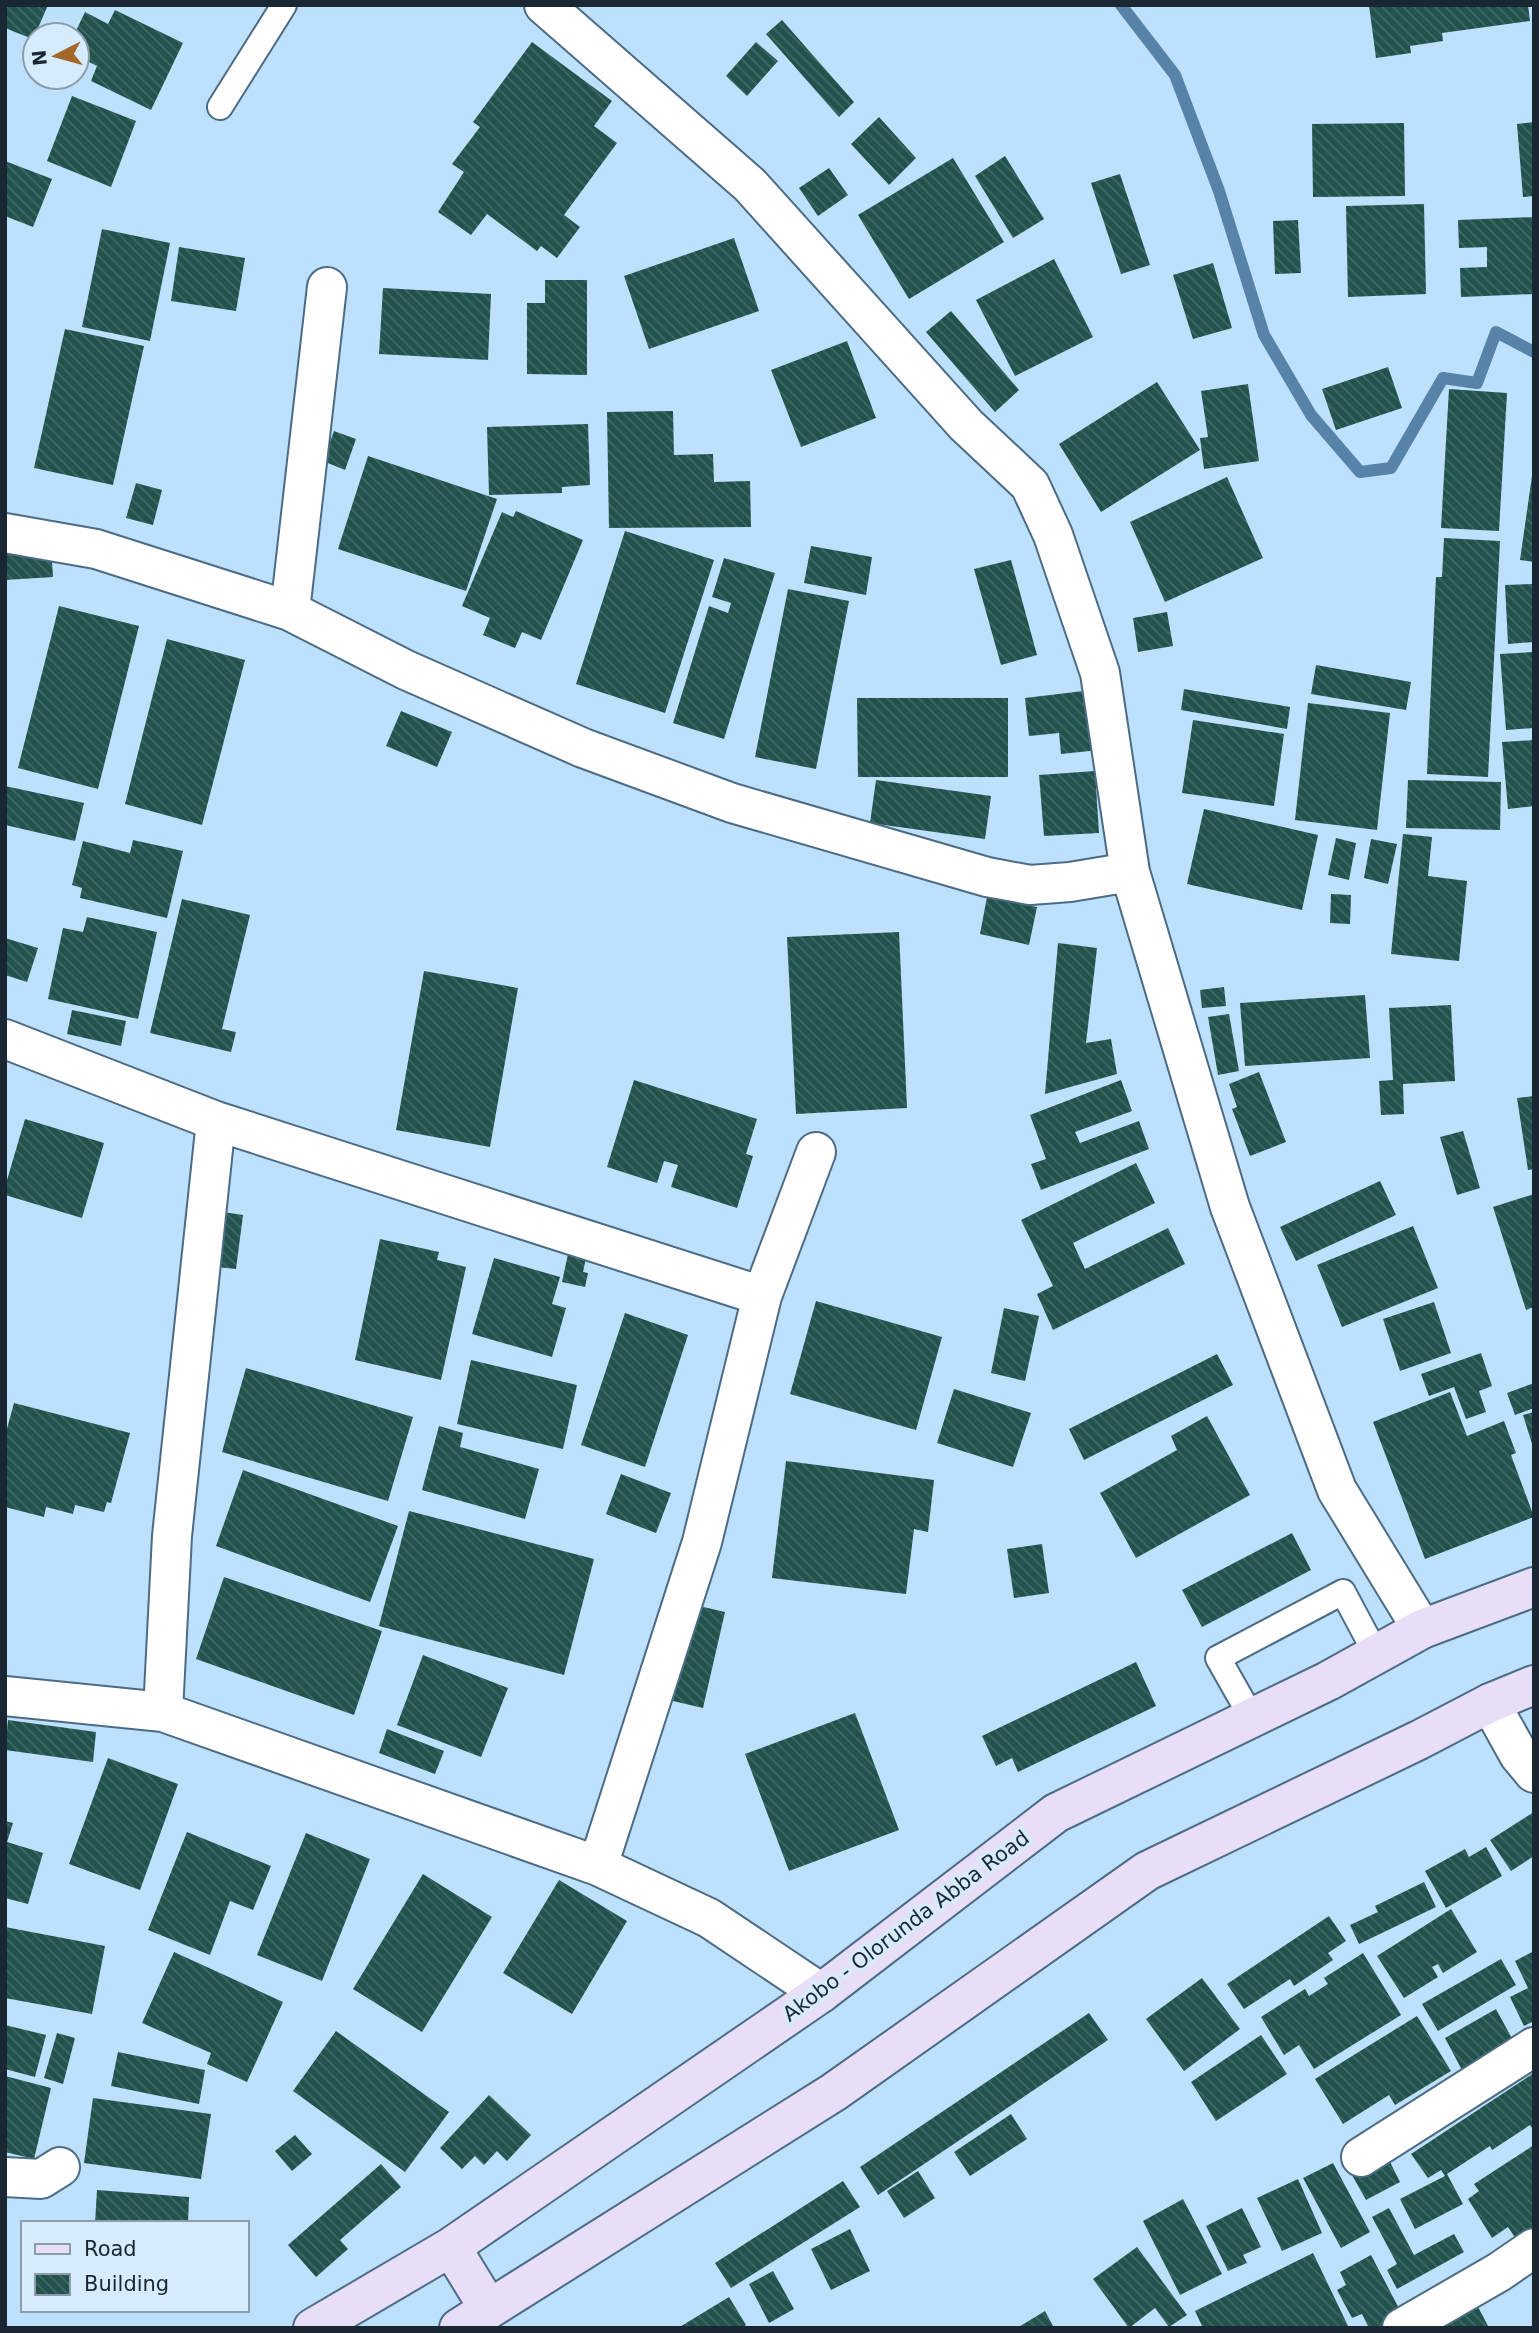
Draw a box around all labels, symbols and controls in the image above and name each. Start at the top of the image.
north arrow [21,21,91,91]
text: N [27,49,51,67]
street label: Akobo - Olorunda Abba Road [778,1825,1034,2027]
legend [21,2221,248,2312]
text: Road [84,2237,137,2261]
text: Building [84,2272,169,2296]

